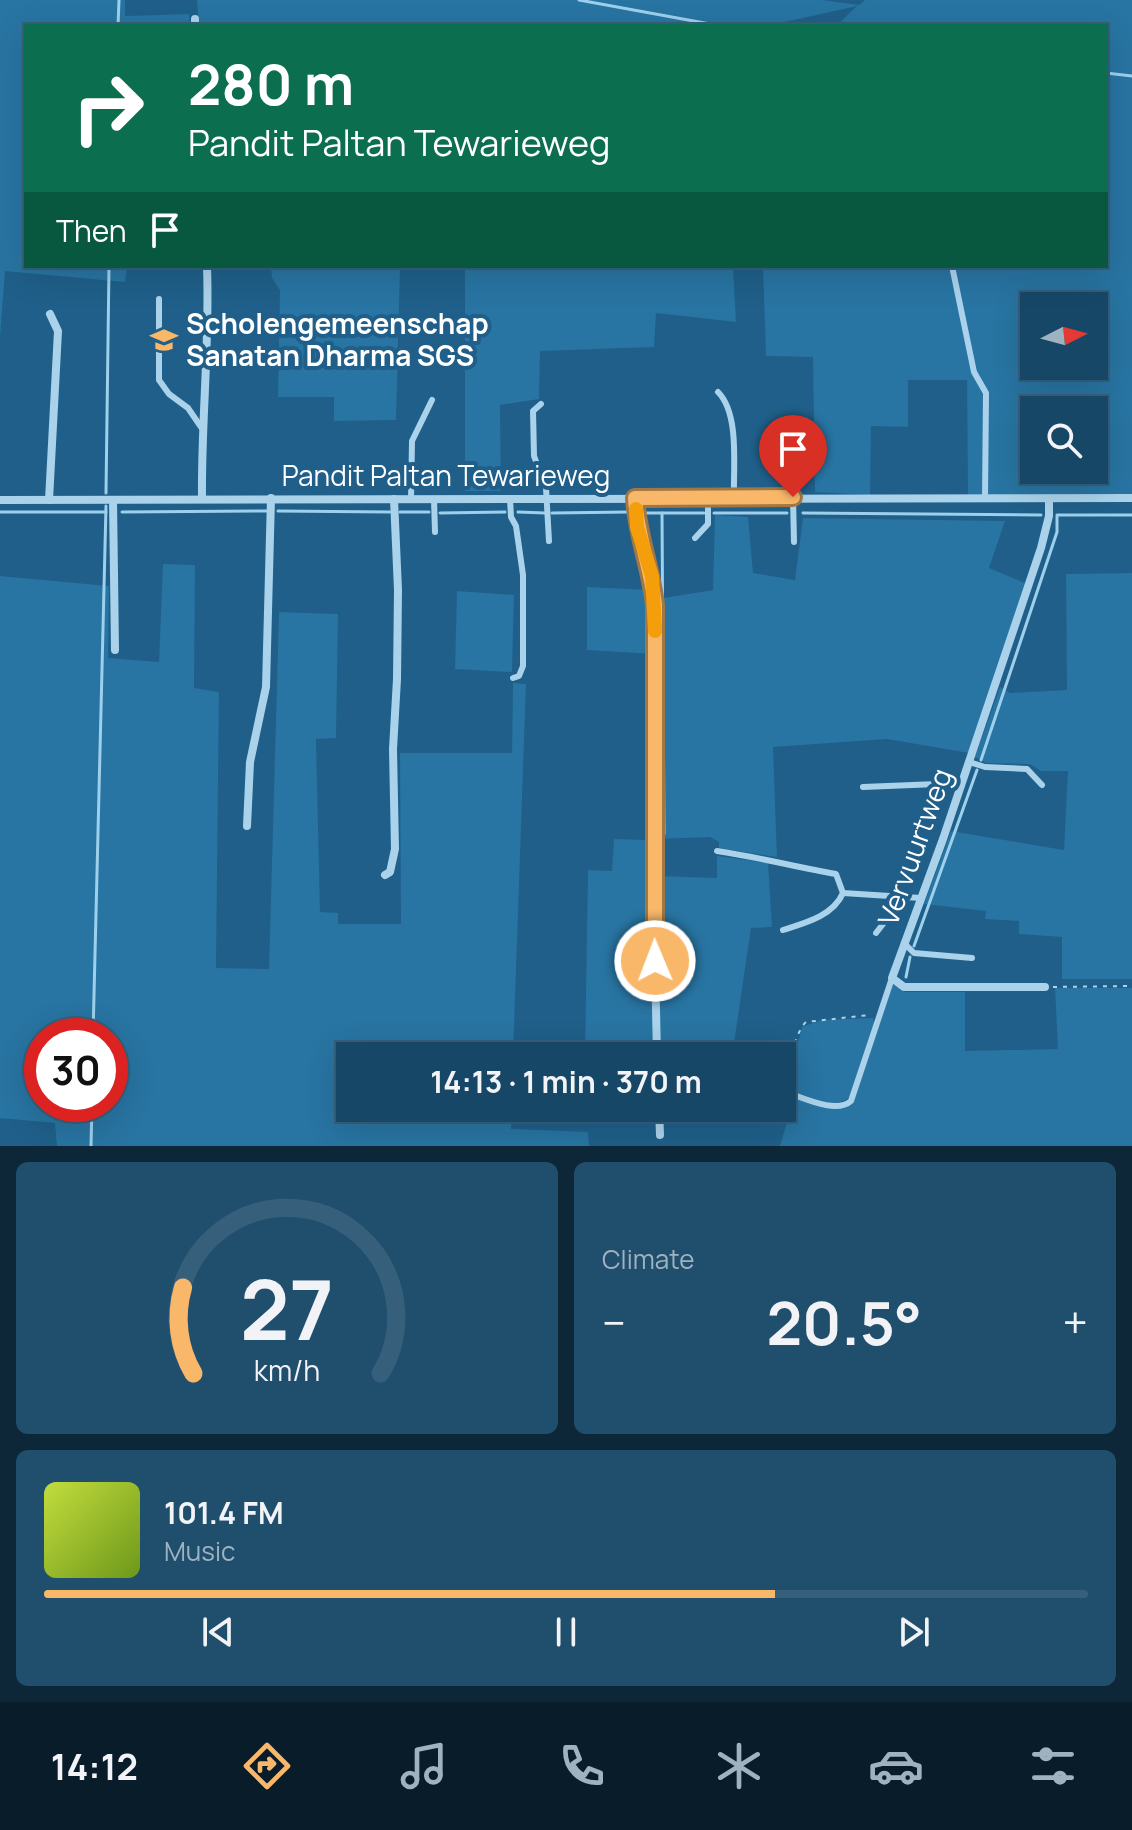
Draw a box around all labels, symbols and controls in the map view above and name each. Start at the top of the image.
text: 280 m [188,45,354,122]
icon: right [56,56,160,160]
text: Pandit Paltan Tewarieweg [188,118,610,167]
icon: arrive [143,208,187,252]
text: Then [56,210,127,251]
north arrow [1020,292,1108,380]
map controls [1020,292,1108,484]
place label: Scholengemeenschap Sanatan Dharma SGS [186,304,489,374]
school or university icon: Scholengemeenschap Sanatan Dharma SGS [149,325,179,355]
button: search [1020,396,1108,484]
pin [759,415,827,497]
icon: arrive [771,427,815,471]
street label: Pandit Paltan Tewarieweg [282,456,610,494]
street label: Vervuurtweg [868,763,960,930]
position arrow [613,919,697,1003]
speed limit sign: 30 [24,1018,128,1122]
text: 14:13 · 1 min · 370 m [430,1061,702,1102]
text: Climate [602,1241,694,1277]
text: 27 [240,1251,334,1365]
text: 20.5° [766,1281,922,1363]
text: − [602,1292,626,1352]
text: + [1063,1292,1088,1352]
text: km/h [254,1351,320,1390]
text: 101.4 FM [164,1492,284,1533]
text: Music [164,1533,235,1569]
icon: previous [196,1610,240,1654]
icon: pause [544,1610,588,1654]
icon: next [892,1610,936,1654]
icon: directions [239,1738,295,1794]
icon: music [396,1738,452,1794]
icon: phone [554,1738,610,1794]
icon: climate [711,1738,767,1794]
icon: car [868,1738,924,1794]
icon: filters [1025,1738,1081,1794]
text: 14:12 [51,1742,138,1791]

